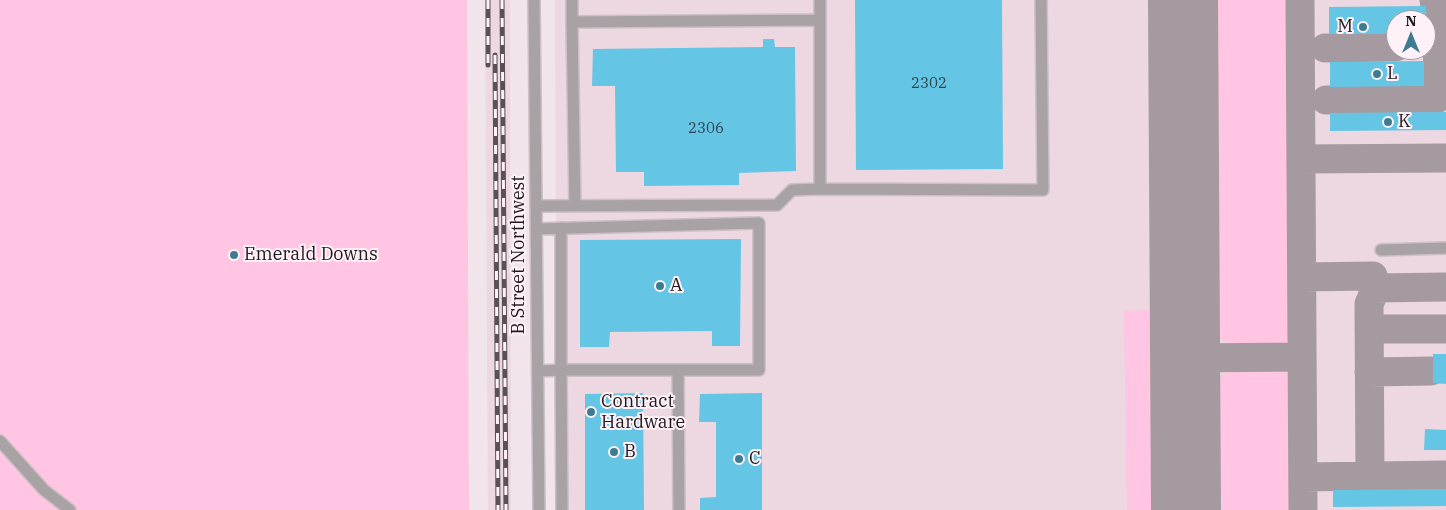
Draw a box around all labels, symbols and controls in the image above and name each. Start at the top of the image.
north arrow [1386,10,1436,60]
text: N [1405,12,1417,30]
place label: M [1337,16,1353,38]
marker: M [1357,21,1369,33]
place label: L [1387,63,1398,85]
marker: L [1371,68,1383,80]
house number: 2302 [911,75,947,93]
place label: K [1398,111,1411,133]
marker: K [1382,116,1394,128]
house number: 2306 [688,120,724,138]
street label: B Street Northwest [508,175,530,335]
place label: Emerald Downs [244,244,378,266]
marker: Emerald Downs [228,249,240,261]
place label: A [670,275,682,297]
marker: A [654,280,666,292]
place label: Contract Hardware [601,391,685,434]
marker: Contract Hardware [585,406,597,418]
place label: B [624,441,636,463]
marker: B [608,446,620,458]
place label: C [749,448,761,470]
marker: C [733,453,745,465]

